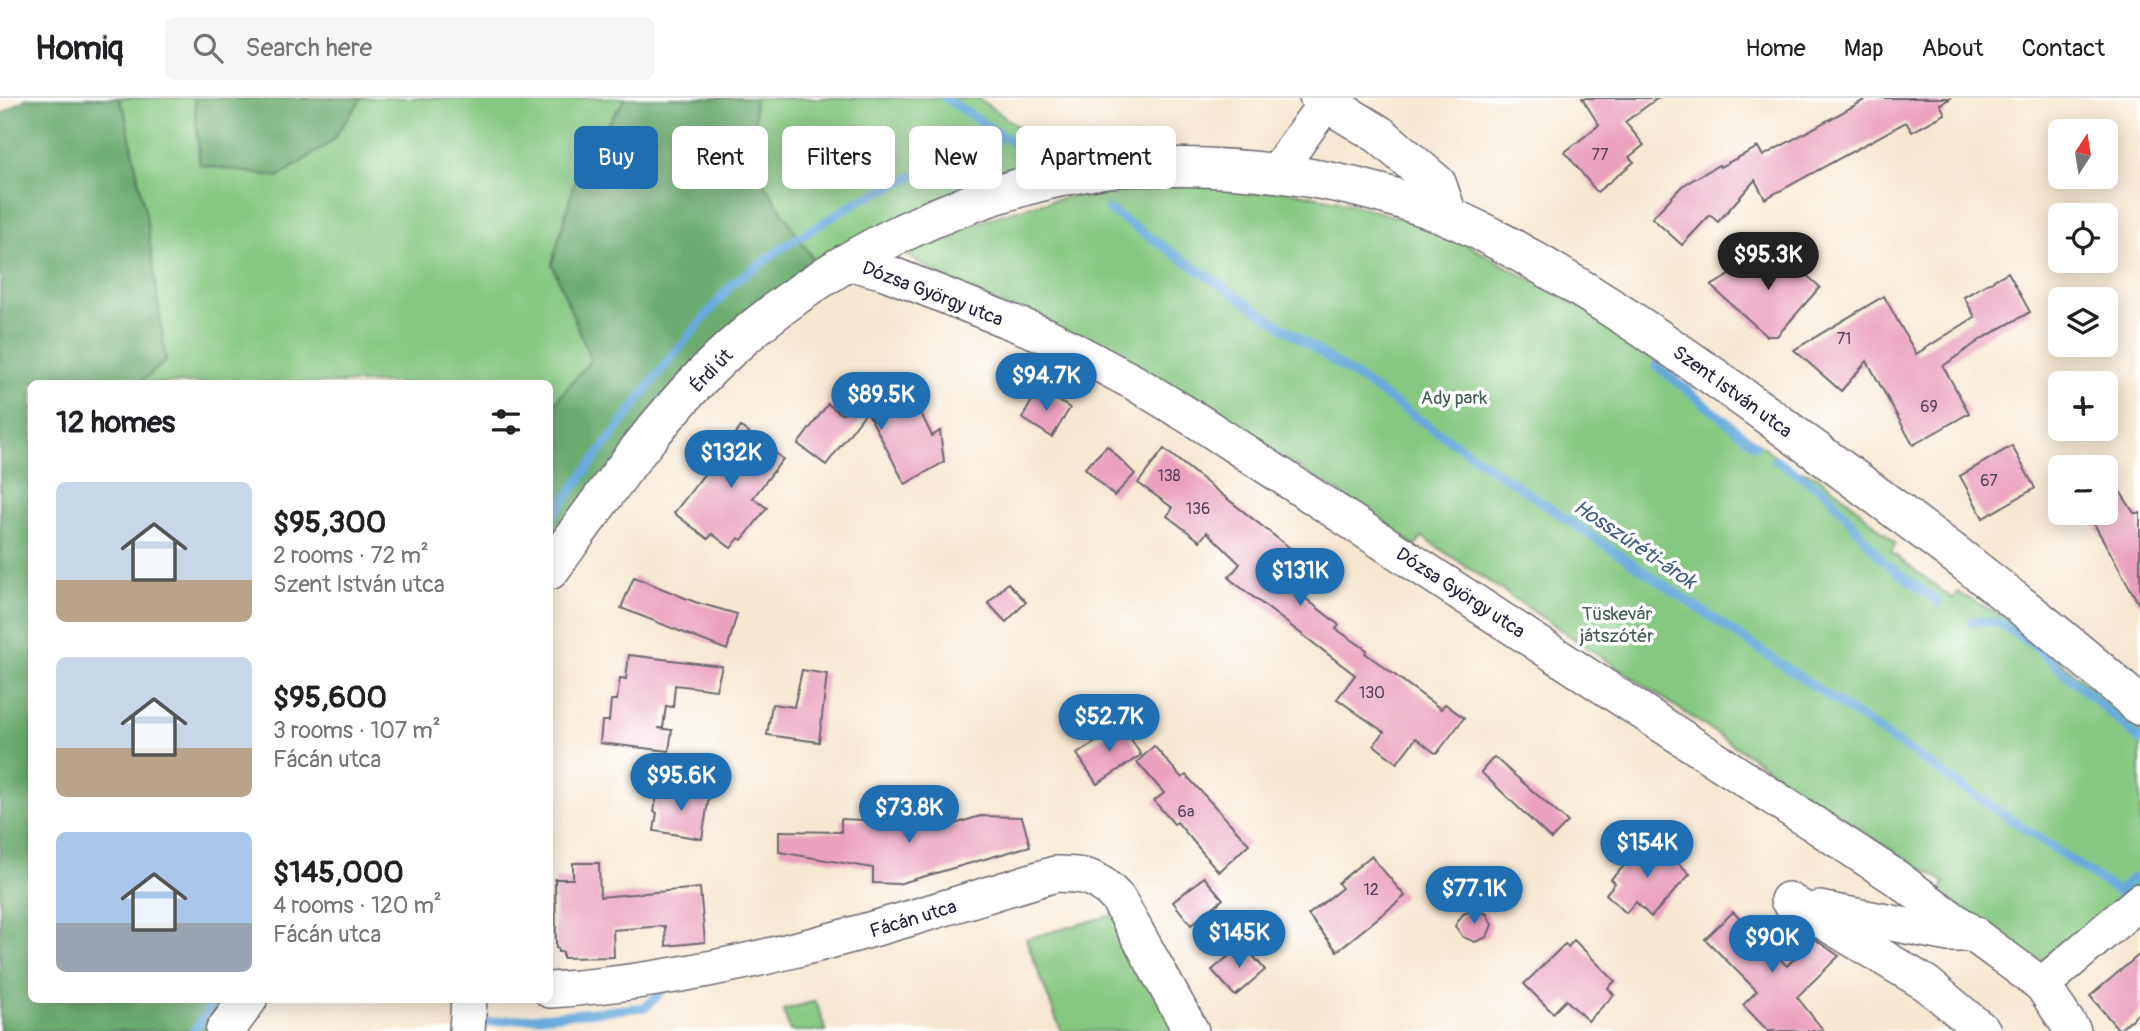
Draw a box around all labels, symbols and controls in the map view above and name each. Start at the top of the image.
search box [165,17,655,80]
text: Homiq [35,28,123,69]
icon: search [189,29,227,67]
text: Search here [245,32,372,64]
text: Home [1745,34,1806,63]
text: Map [1844,34,1884,63]
text: About [1922,34,1984,63]
text: Contact [2022,34,2105,63]
north arrow [2048,119,2118,189]
map controls [2048,119,2118,525]
chip: Buy [574,126,658,189]
chip: Rent [672,126,768,189]
chip: Filters [782,126,895,189]
chip: New [909,126,1002,189]
chip: Apartment [1016,126,1176,189]
house number: 77 [1592,145,1609,165]
button: locate [2048,203,2118,273]
pin: $95.3K [1711,232,1825,292]
text: $95.3K [1734,240,1802,269]
street label: Dózsa György utca [859,256,1007,332]
button: layers [2048,287,2118,357]
house number: 71 [1837,329,1851,349]
street label: Szent István utca [1668,340,1797,443]
street label: Érdi út [685,344,738,398]
pin: $94.7K [989,354,1103,413]
text: $94.7K [1012,361,1080,390]
button: + [2048,371,2118,441]
pin: $89.5K [824,372,938,432]
text: $89.5K [847,380,915,409]
park label: Ady park [1421,386,1487,410]
house number: 69 [1920,397,1938,417]
icon: filters [487,403,525,441]
text: 12 homes [56,404,175,441]
pin: $132K [682,430,780,490]
text: $132K [700,438,762,467]
button: − [2048,455,2118,525]
house number: 138 [1157,466,1181,486]
house number: 67 [1980,471,1998,491]
water label: Hosszúréti-árok [1568,494,1703,597]
house number: 136 [1186,499,1210,519]
text: $95,300 [273,504,386,541]
icon: home [112,510,196,594]
text: 2 rooms · 72 m² [273,541,429,570]
street label: Dózsa György utca [1391,542,1530,644]
pin: $131K [1251,548,1349,608]
text: $131K [1271,556,1329,585]
text: Szent István utca [273,570,445,599]
park label: Tüskevár játszótér [1579,602,1654,648]
text: $95,600 [273,679,387,716]
house number: 130 [1359,683,1385,703]
icon: home [112,685,196,769]
pin: $52.7K [1052,694,1166,754]
text: $52.7K [1075,702,1143,731]
text: 3 rooms · 107 m² [273,716,441,745]
text: Fácán utca [273,745,381,774]
pin: $95.6K [624,754,738,813]
text: $95.6K [646,761,716,790]
pin: $73.8K [852,786,966,845]
text: $73.8K [875,793,943,822]
house number: 6a [1178,802,1194,822]
pin: $154K [1598,820,1696,880]
text: $154K [1616,828,1678,857]
text: $145,000 [273,854,404,891]
icon: home [112,860,196,944]
pin: $77.1K [1417,866,1531,926]
text: $77.1K [1442,874,1506,903]
house number: 12 [1363,880,1379,900]
text: 4 rooms · 120 m² [273,891,442,920]
street label: Fácán utca [867,894,960,944]
pin: $145K [1190,910,1288,970]
pin: $90K [1731,916,1813,975]
text: $145K [1208,918,1270,947]
text: Fácán utca [273,920,381,949]
text: $90K [1745,923,1799,952]

